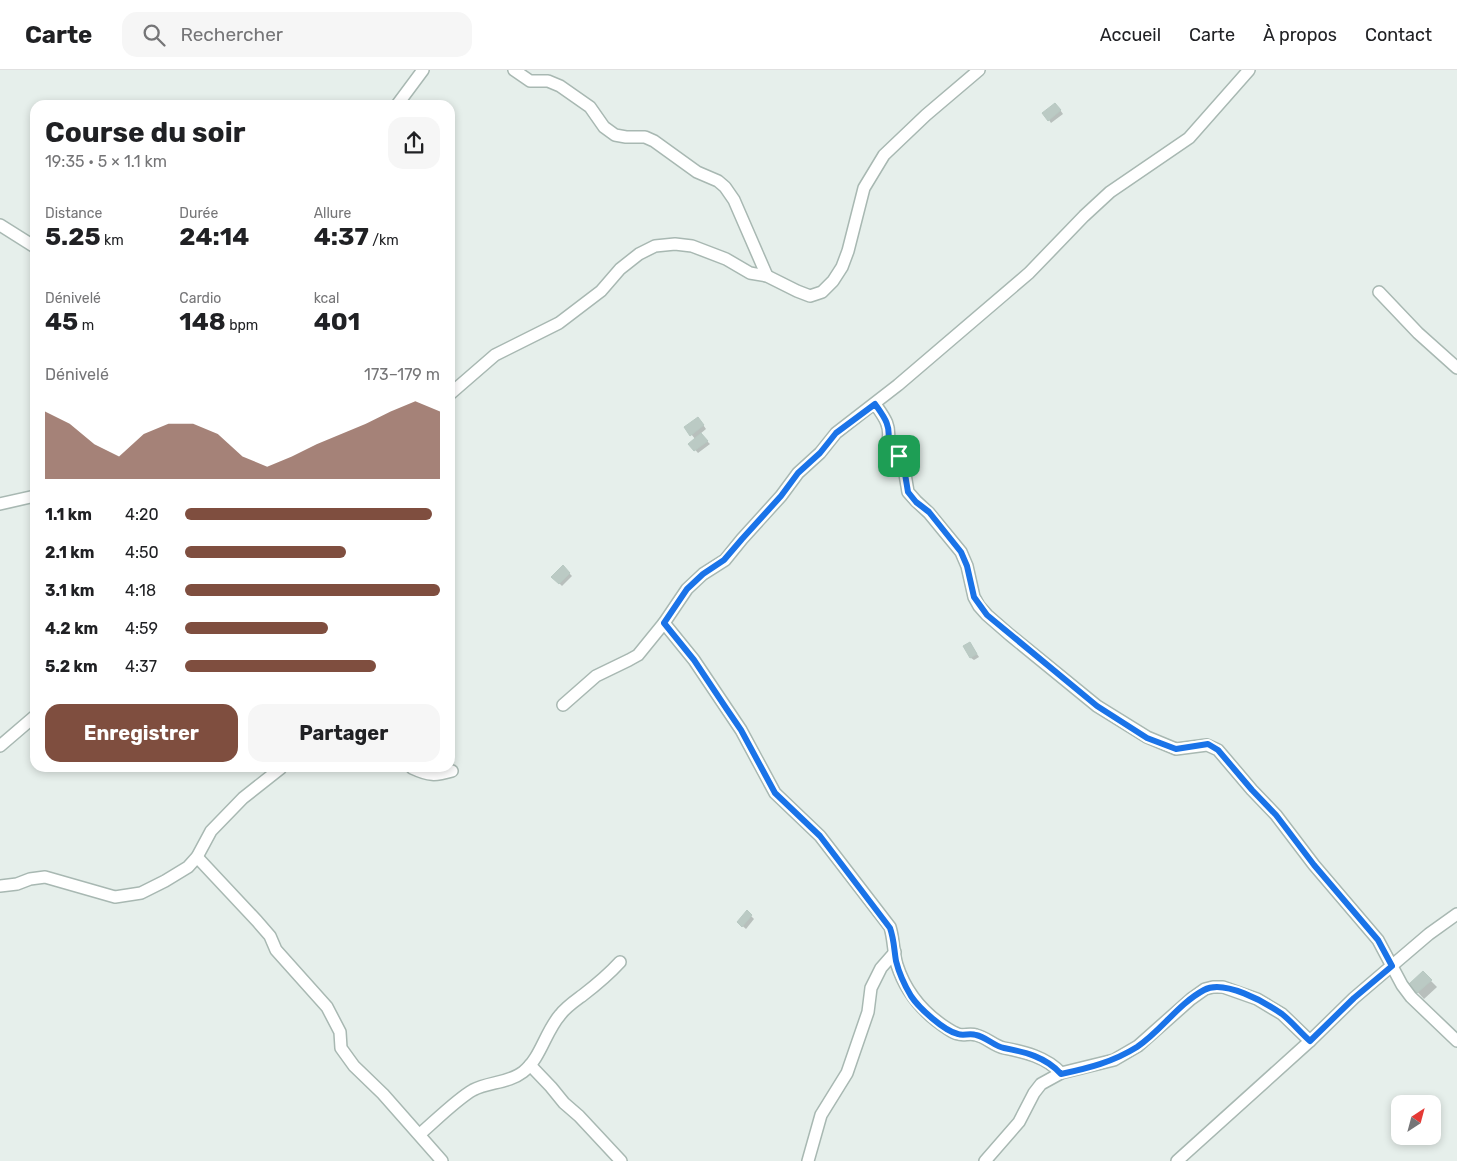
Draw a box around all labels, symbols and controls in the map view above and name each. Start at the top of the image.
search box [122,12,472,57]
text: Carte [25,21,92,49]
icon: search [140,21,168,49]
text: Rechercher [180,23,283,46]
text: Accueil [1100,24,1161,46]
text: Carte [1189,24,1235,46]
text: À propos [1263,24,1337,46]
text: Contact [1365,24,1432,46]
text: Course du soir [45,116,245,149]
button: share [388,117,440,169]
text: 19:35 · 5 × 1.1 km [45,152,167,171]
text: Distance [45,205,102,222]
text: Durée [179,205,218,222]
text: Allure [314,205,351,222]
text: 5.25 [45,222,101,251]
text: 24:14 [179,222,249,251]
text: 4:37 [314,222,369,251]
text: km [101,232,124,249]
text: /km [369,232,399,249]
text: Dénivelé [45,290,101,307]
text: Cardio [179,290,221,307]
text: kcal [314,290,339,307]
text: 45 [45,307,78,336]
text: 148 [179,307,226,336]
text: 401 [314,307,360,336]
text: m [78,317,94,334]
text: bpm [226,317,258,334]
text: Dénivelé [45,365,109,384]
text: 173–179 m [364,365,440,384]
pin [878,435,920,477]
icon: arrive [885,442,913,470]
text: 1.1 km [45,505,92,524]
text: 4:20 [125,505,159,524]
text: 2.1 km [45,543,94,562]
text: 4:50 [125,543,159,562]
text: 3.1 km [45,581,94,600]
text: 4:18 [125,581,156,600]
text: 4.2 km [45,619,98,638]
text: 4:59 [125,619,158,638]
text: 5.2 km [45,657,98,676]
text: 4:37 [125,657,157,676]
button: Enregistrer [45,704,238,762]
button: Partager [248,704,440,762]
north arrow [1391,1095,1441,1145]
map controls [1391,1095,1441,1145]

